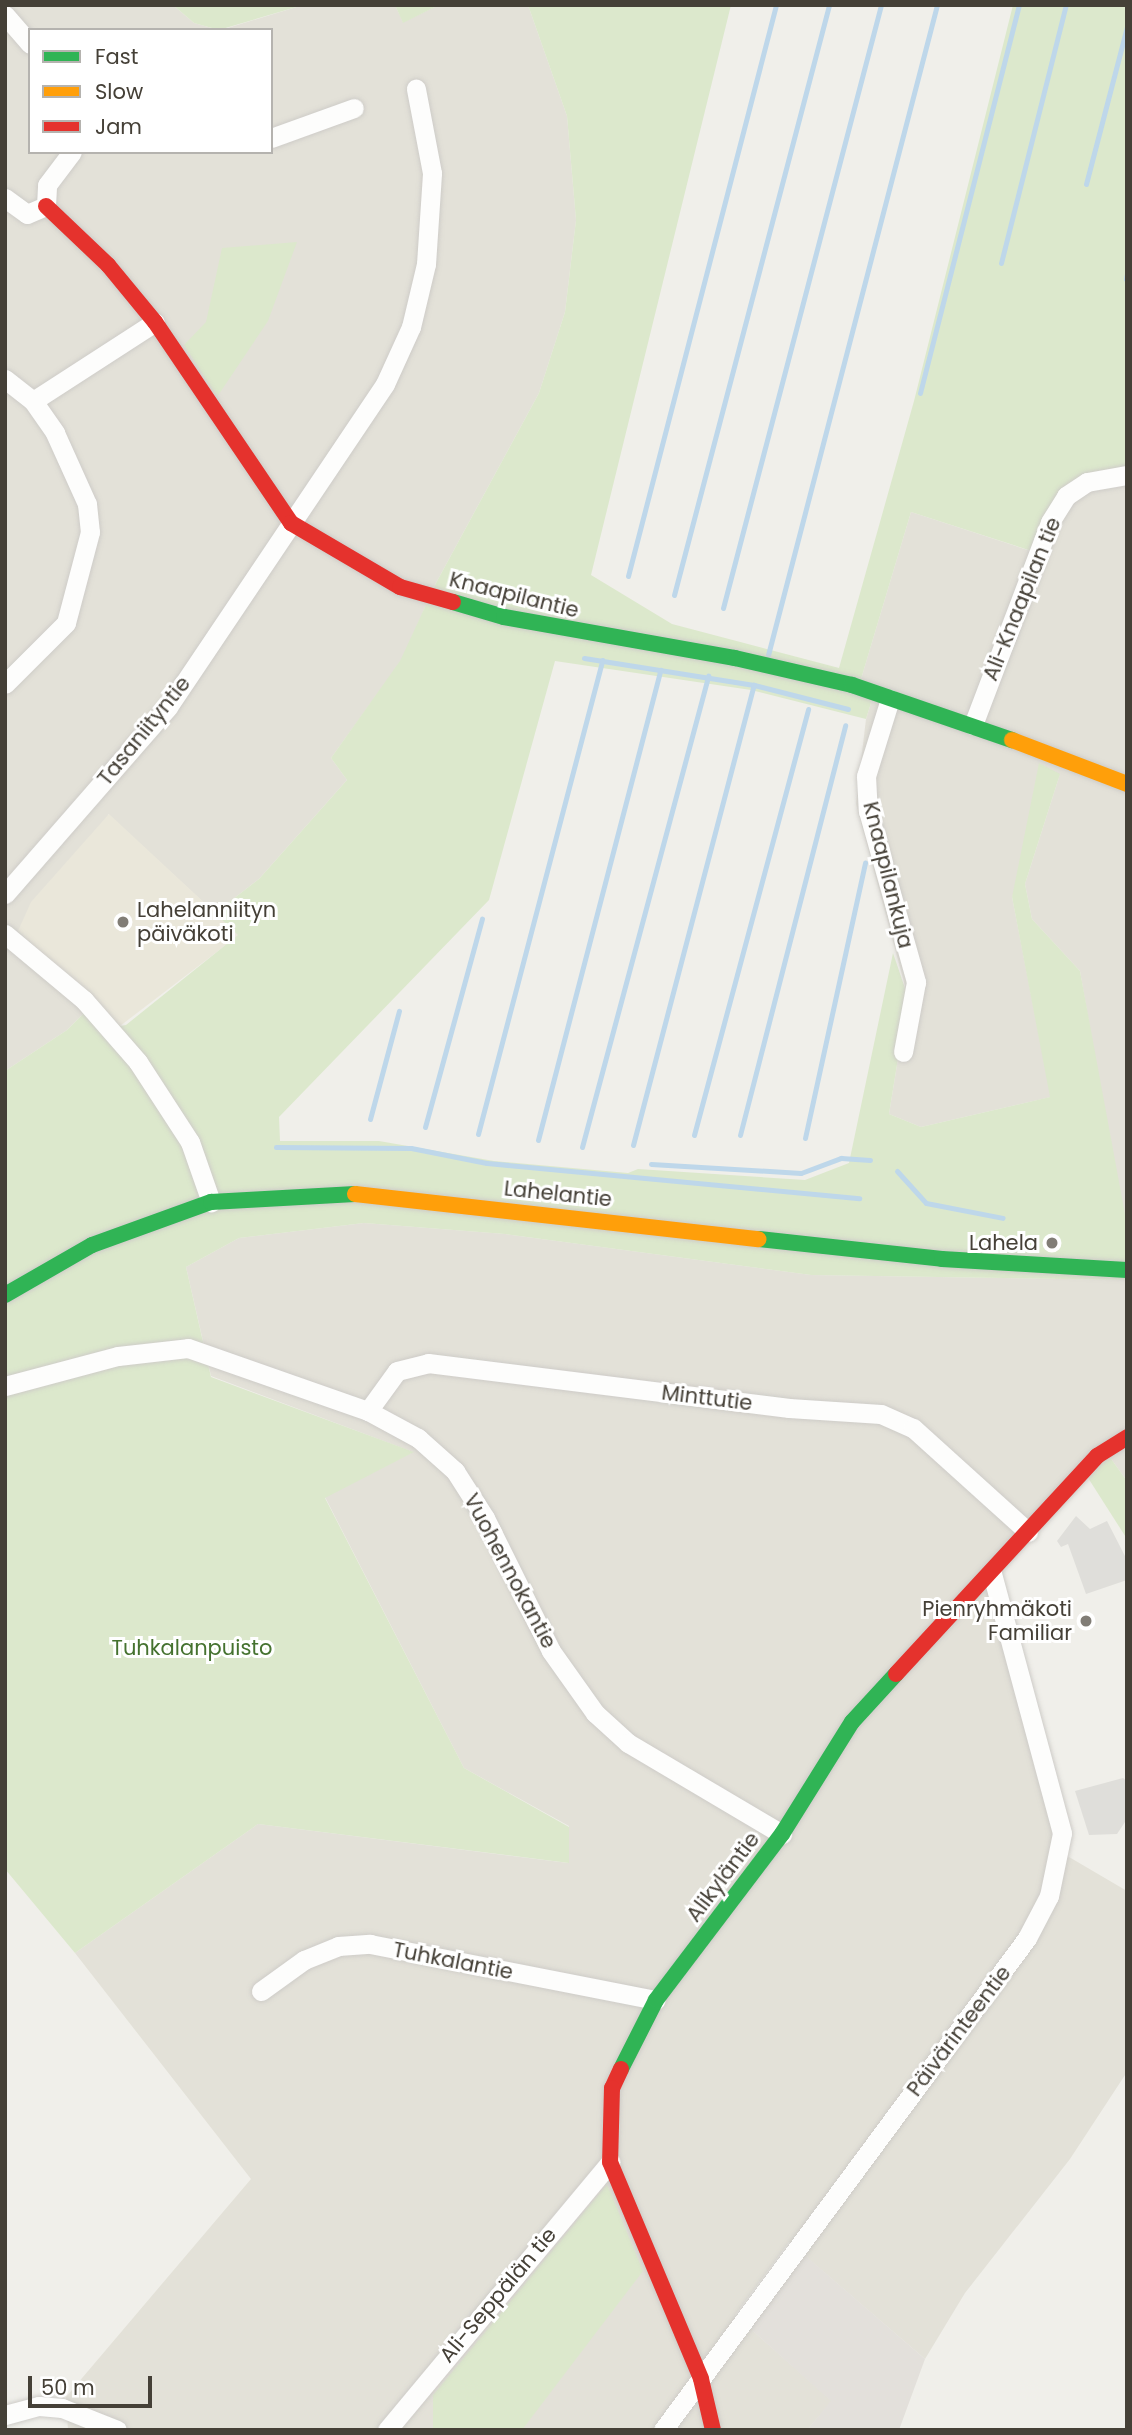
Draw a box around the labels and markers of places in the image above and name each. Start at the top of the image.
place label: Lahelanniityn päiväkoti [137,897,276,947]
marker: Lahelanniityn päiväkoti [115,914,131,930]
place label: Lahela [969,1230,1038,1256]
marker: Lahela [1044,1235,1060,1251]
place label: Pienryhmäkoti Familiar [922,1596,1072,1646]
marker: Pienryhmäkoti Familiar [1078,1613,1094,1629]

